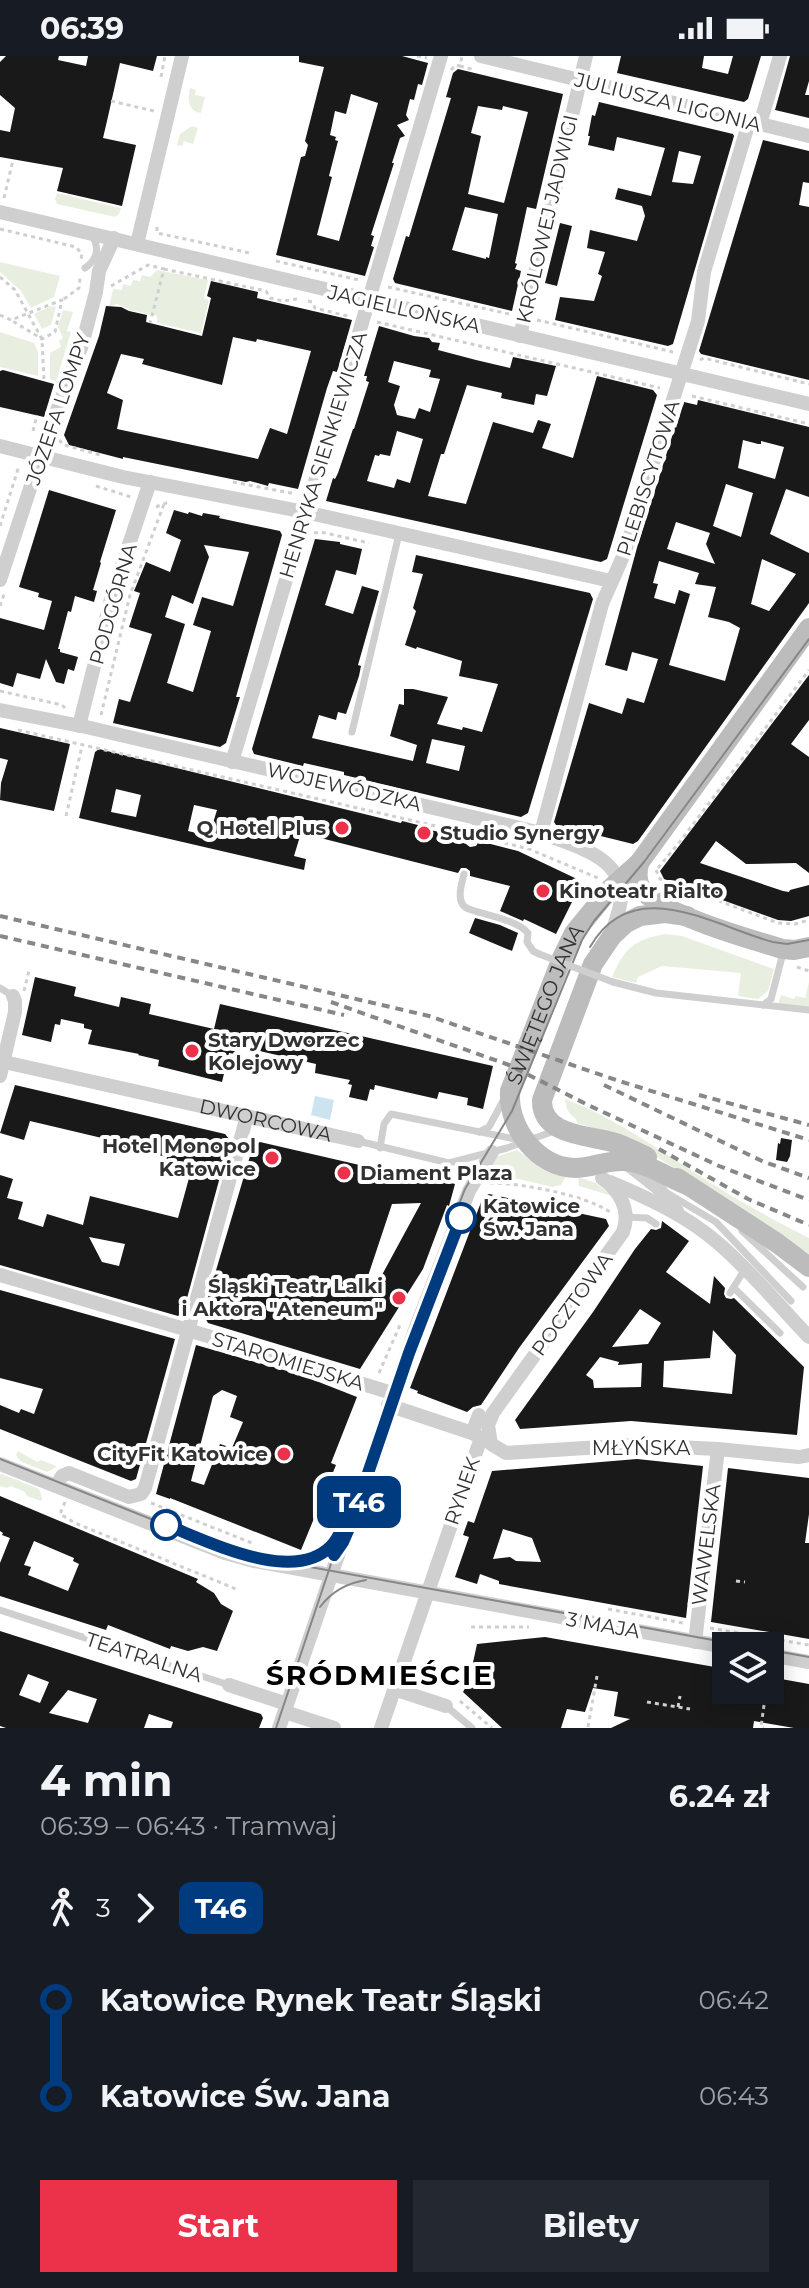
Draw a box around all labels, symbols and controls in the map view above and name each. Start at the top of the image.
text: 06:39 [40,10,124,47]
street label: JULIUSZA LIGONIA [571,67,764,137]
street label: KRÓLOWEJ JADWIGI [511,112,583,326]
street label: JAGIELLOŃSKA [325,280,483,338]
street label: HENRYKA SIENKIEWICZA [274,328,372,581]
street label: JÓZEFA LOMPY [20,330,95,489]
street label: PLEBISCYTOWA [611,396,685,559]
street label: PODGÓRNA [84,540,142,667]
street label: WOJEWÓDZKA [265,758,424,817]
place label: Q Hotel Plus [197,816,326,840]
marker: Q Hotel Plus [333,819,351,837]
place label: Studio Synergy [440,821,601,845]
marker: Studio Synergy [415,824,433,842]
place label: Kinoteatr Rialto [559,879,723,903]
marker: Kinoteatr Rialto [534,882,552,900]
street label: ŚWIĘTEGO JANA [502,919,589,1088]
place label: Stary Dworzec Kolejowy [208,1028,360,1075]
marker: Stary Dworzec Kolejowy [183,1042,201,1060]
street label: DWORCOWA [197,1094,335,1147]
place label: Hotel Monopol Katowice [102,1134,256,1181]
marker: Hotel Monopol Katowice [263,1149,281,1167]
place label: Diament Plaza [360,1161,513,1185]
marker: Diament Plaza [335,1164,353,1182]
place label: Katowice Św. Jana [483,1194,580,1241]
marker: Katowice Św. Jana [446,1203,476,1233]
street label: POCZTOWA [526,1247,618,1360]
place label: Śląski Teatr Lalki i Aktora "Ateneum" [182,1274,383,1321]
marker: Śląski Teatr Lalki i Aktora "Ateneum" [390,1289,408,1307]
street label: STAROMIEJSKA [209,1327,367,1396]
street label: MŁYŃSKA [592,1436,691,1460]
place label: CityFit Katowice [97,1442,268,1466]
marker: CityFit Katowice [275,1445,293,1463]
street label: RYNEK [439,1453,485,1528]
line badge: T46 [313,1476,405,1528]
street label: WAWELSKA [687,1482,725,1607]
text: T46 [333,1485,385,1519]
unlabelled marker [151,1510,181,1540]
street label: 3 MAJA [564,1607,642,1643]
street label: TEATRALNA [83,1627,206,1687]
map controls [712,1632,784,1704]
button: layers [712,1632,784,1704]
district label: ŚRÓDMIEŚCIE [266,1658,494,1692]
text: 4 min [40,1753,173,1807]
text: 6.24 zł [669,1778,769,1815]
text: 06:39 – 06:43 · Tramwaj [40,1810,337,1842]
icon: walk [40,1886,84,1930]
icon: forward [123,1886,167,1930]
text: T46 [195,1891,247,1925]
text: 3 [96,1892,111,1924]
text: Katowice Rynek Teatr Śląski [100,1982,542,2019]
text: 06:42 [699,1984,769,2016]
text: Katowice Św. Jana [100,2078,391,2115]
text: 06:43 [699,2080,769,2112]
button: Start [40,2180,397,2272]
button: Bilety [413,2180,769,2272]

